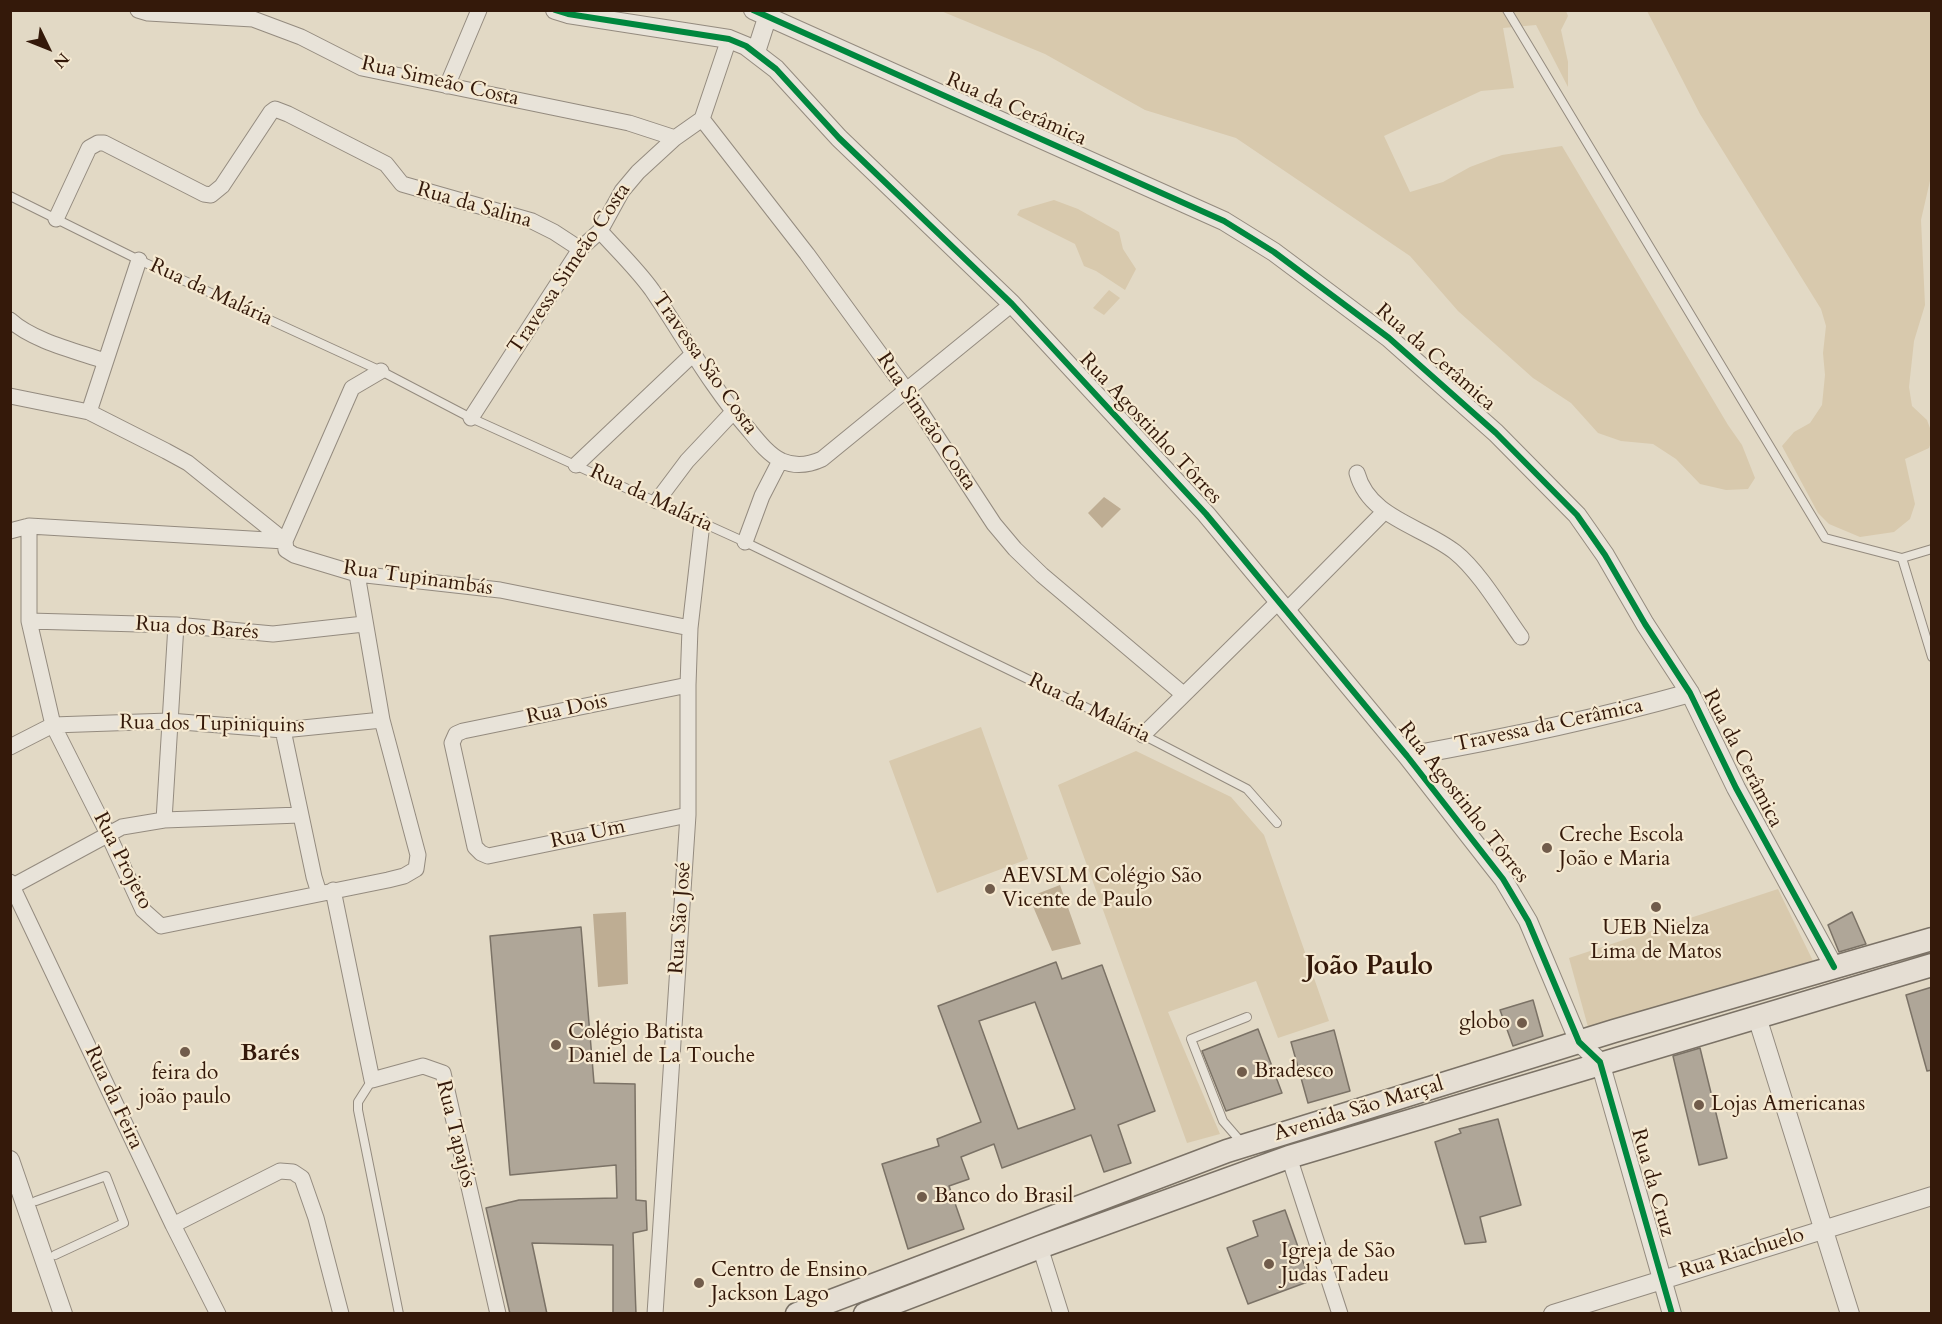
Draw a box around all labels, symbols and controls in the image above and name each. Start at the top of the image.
north arrow [18,18,78,78]
text: N [48,48,74,73]
street label: Rua Simeão Costa [359,52,521,112]
street label: Rua da Cerâmica [942,68,1090,152]
street label: Rua da Salina [414,178,534,234]
street label: Travessa Simeão Costa [503,179,637,359]
street label: Rua da Malária [146,254,276,332]
street label: Travessa São Costa [646,288,762,440]
street label: Rua da Cerâmica [1370,299,1500,417]
street label: Rua Simeão Costa [871,348,981,496]
street label: Rua Agostinho Tôrres [1073,348,1227,510]
street label: Rua da Malária [586,460,716,538]
street label: Rua Tupinambás [342,556,494,602]
street label: Rua dos Barés [134,612,260,646]
street label: Rua da Malária [1024,669,1154,749]
street label: Rua da Cerâmica [1696,686,1788,832]
street label: Rua Dois [524,689,610,731]
street label: Travessa da Cerâmica [1453,694,1645,758]
street label: Rua dos Tupiniquins [119,711,305,739]
street label: Rua Agostinho Tôrres [1392,717,1534,889]
street label: Rua Projeto [87,808,157,914]
street label: Rua Um [548,815,628,855]
place label: Creche Escola João e Maria [1559,823,1684,873]
marker: Creche Escola João e Maria [1540,841,1554,855]
street label: Rua São José [665,861,697,975]
place label: AEVSLM Colégio São Vicente de Paulo [1002,864,1202,914]
marker: AEVSLM Colégio São Vicente de Paulo [983,882,997,896]
marker: UEB Nielza Lima de Matos [1649,900,1663,914]
place label: UEB Nielza Lima de Matos [1590,916,1722,966]
district label: João Paulo [1305,952,1433,984]
place label: globo [1459,1010,1510,1036]
marker: globo [1515,1016,1529,1030]
place label: Colégio Batista Daniel de La Touche [568,1020,755,1070]
marker: Colégio Batista Daniel de La Touche [549,1038,563,1052]
district label: Barés [240,1040,300,1068]
street label: Rua da Feira [78,1042,148,1154]
marker: feira do joão paulo [178,1045,192,1059]
place label: Bradesco [1254,1059,1334,1085]
place label: feira do joão paulo [139,1061,231,1111]
marker: Bradesco [1235,1065,1249,1079]
street label: Avenida São Marçal [1271,1072,1447,1148]
street label: Rua Tapajós [429,1078,481,1190]
place label: Lojas Americanas [1711,1092,1865,1118]
marker: Lojas Americanas [1692,1098,1706,1112]
street label: Rua da Cruz [1625,1126,1679,1240]
place label: Banco do Brasil [934,1184,1073,1210]
marker: Banco do Brasil [915,1190,929,1204]
street label: Rua Riachuelo [1677,1223,1807,1285]
place label: Igreja de São Judas Tadeu [1281,1239,1395,1289]
marker: Igreja de São Judas Tadeu [1262,1257,1276,1271]
place label: Centro de Ensino Jackson Lago [711,1258,867,1308]
marker: Centro de Ensino Jackson Lago [692,1276,706,1290]

